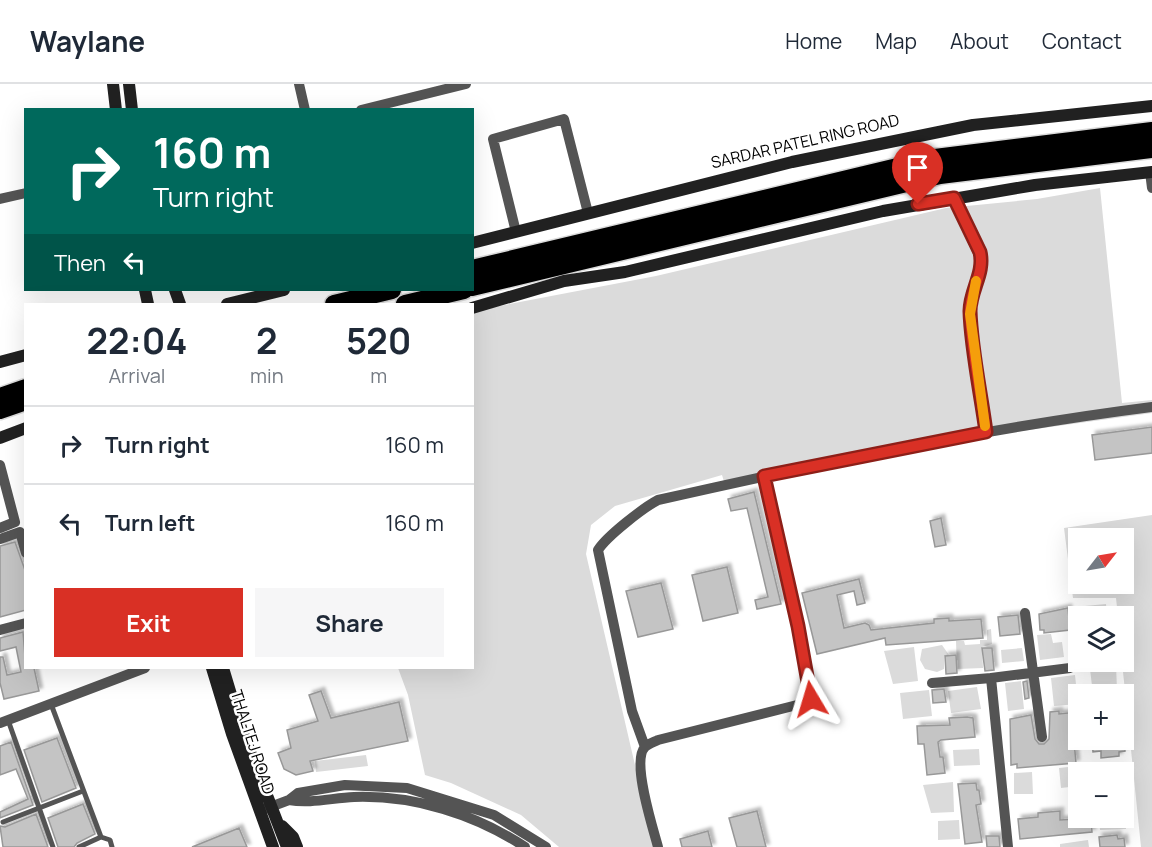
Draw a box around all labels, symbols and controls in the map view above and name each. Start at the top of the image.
text: Waylane [30,22,145,60]
text: Home [785,27,842,55]
text: Map [875,27,917,55]
text: About [950,27,1009,55]
text: Contact [1042,27,1122,55]
street label: SARDAR PATEL RING ROAD [709,109,902,173]
text: 160 m [153,123,271,181]
icon: right [54,132,132,210]
pin [892,142,943,204]
icon: arrive [901,151,934,184]
text: Turn right [153,178,274,215]
icon: left [118,246,151,279]
text: Then [54,248,106,278]
text: 22:04 [87,316,187,365]
text: 2 [256,316,277,365]
text: 520 [346,316,411,365]
text: Arrival [108,362,166,389]
text: min [250,362,284,389]
text: m [370,362,387,389]
icon: right [54,429,87,462]
text: Turn right [105,430,210,460]
text: 160 m [385,430,444,460]
icon: left [54,507,87,540]
text: Turn left [105,508,195,538]
text: 160 m [385,508,444,538]
north arrow [1068,528,1134,594]
map controls [1068,528,1134,828]
button: Exit [54,588,243,657]
button: Share [255,588,444,657]
button: layers [1068,606,1134,672]
position arrow [779,667,843,731]
button: + [1068,684,1134,750]
street label: THALTEJ ROAD [226,687,280,797]
button: − [1068,762,1134,828]

